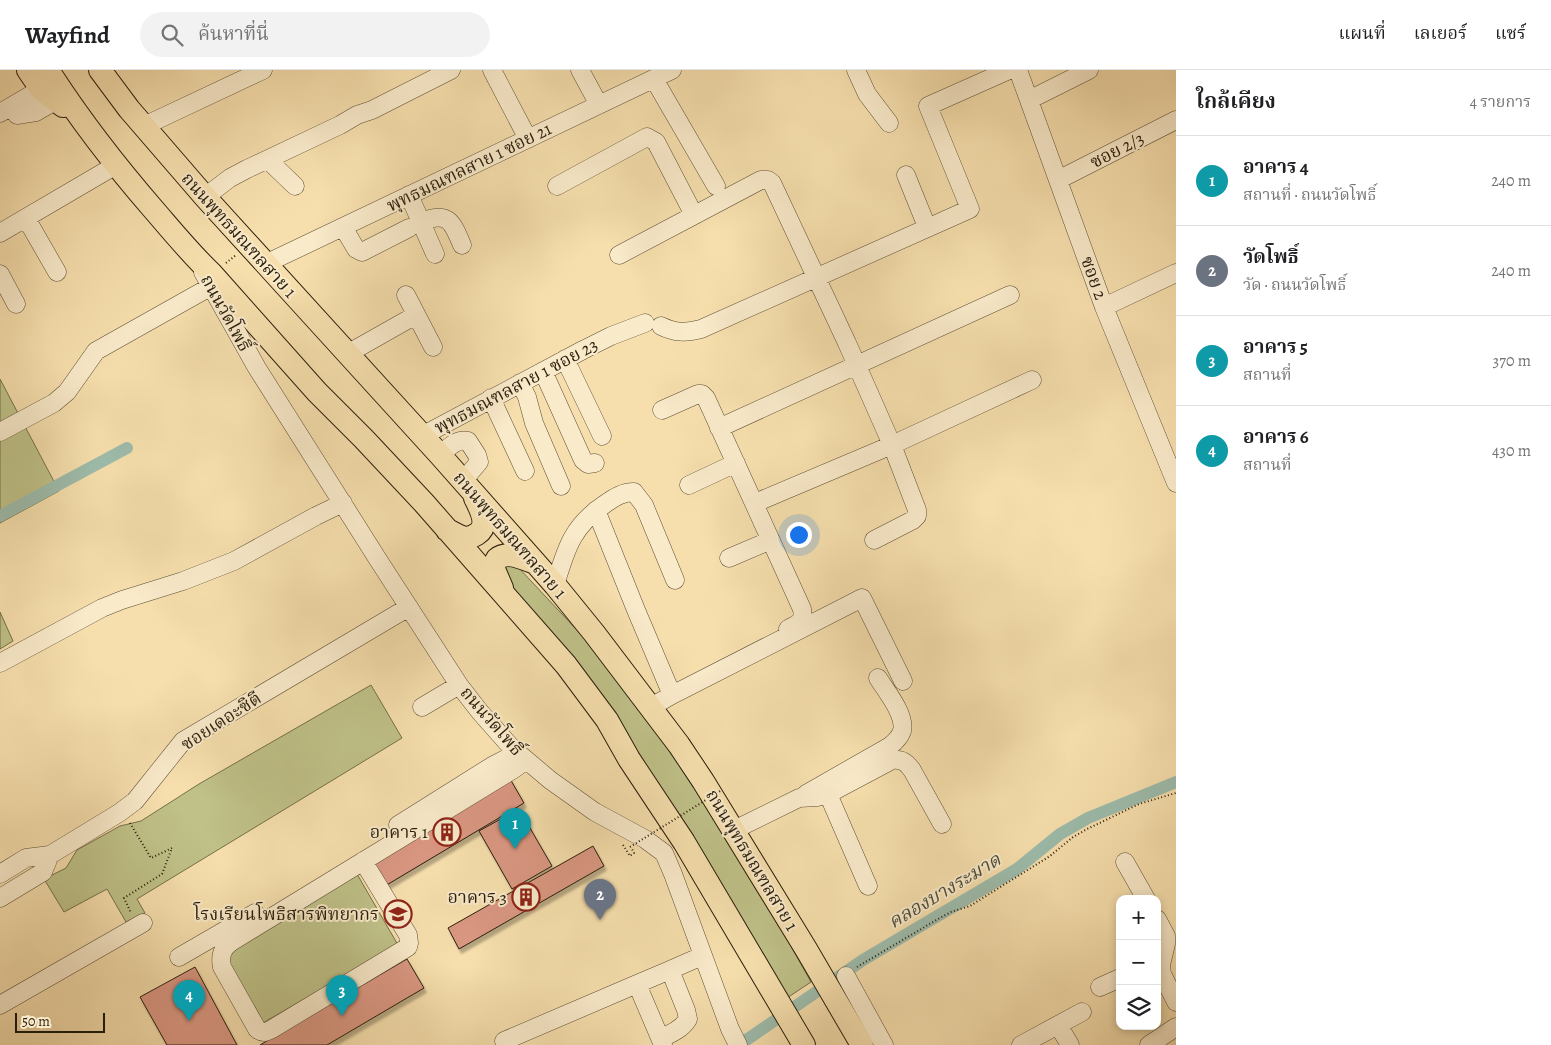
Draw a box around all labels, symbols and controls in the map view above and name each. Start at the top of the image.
search box [140,12,490,57]
text: Wayfind [25,19,110,51]
icon: search [158,21,186,49]
text: ค้นหาที่นี่ [198,21,269,47]
text: แผนที่ [1338,21,1386,45]
text: เลเยอร์ [1414,21,1467,45]
text: แชร์ [1495,21,1526,45]
text: ใกล้เคียง [1196,87,1276,115]
text: 4 รายการ [1470,91,1531,113]
street label: พุทธมณฑลสาย 1 ซอย 21 [383,117,555,217]
street label: ซอย 2/3 [1086,126,1148,174]
text: อาคาร 4 [1243,154,1309,180]
street label: ถนนพุทธมณฑลสาย 1 [176,167,302,303]
text: 1 [1209,170,1215,192]
text: 240 m [1491,170,1531,192]
text: สถานที่ · ถนนวัดโพธิ์ [1243,184,1376,206]
text: วัดโพธิ์ [1243,244,1299,270]
street label: ซอย 2 [1075,253,1113,303]
text: 2 [1208,260,1216,282]
text: 240 m [1491,260,1531,282]
street label: ถนนวัดโพธิ์ [195,269,259,358]
text: วัด · ถนนวัดโพธิ์ [1243,274,1347,296]
street label: พุทธมณฑลสาย 1 ซอย 23 [430,333,602,439]
text: อาคาร 5 [1243,334,1308,360]
text: 3 [1209,350,1215,372]
text: 370 m [1493,350,1531,372]
text: สถานที่ [1243,364,1291,386]
text: อาคาร 6 [1243,424,1309,450]
text: 4 [1208,440,1216,462]
text: 430 m [1492,440,1531,462]
text: สถานที่ [1243,454,1291,476]
street label: ถนนพุทธมณฑลสาย 1 [448,466,572,604]
your location [786,522,812,548]
street label: ถนนวัดโพธิ์ [455,680,531,762]
street label: ซอยเดอะซิตี [176,686,266,756]
street label: ถนนพุทธมณฑลสาย 1 [700,785,804,935]
pin: 1 [499,808,531,849]
building icon: อาคาร 1 [432,817,462,847]
place label: อาคาร 1 [370,820,428,844]
water label: คลองบางระมาด [883,847,1006,935]
pin: 2 [584,879,616,920]
building icon: อาคาร 3 [511,882,541,912]
place label: อาคาร 3 [447,885,507,909]
map controls [1116,895,1161,1030]
button: + [1116,895,1161,940]
school or university icon: โรงเรียนโพธิสารพิทยากร [383,899,413,929]
place label: โรงเรียนโพธิสารพิทยากร [192,901,379,926]
button: − [1116,940,1161,985]
pin: 3 [326,975,358,1016]
pin: 4 [173,980,205,1021]
button: layers [1116,985,1161,1030]
scale bar [15,1010,105,1033]
text: 50 m [22,1012,50,1031]

